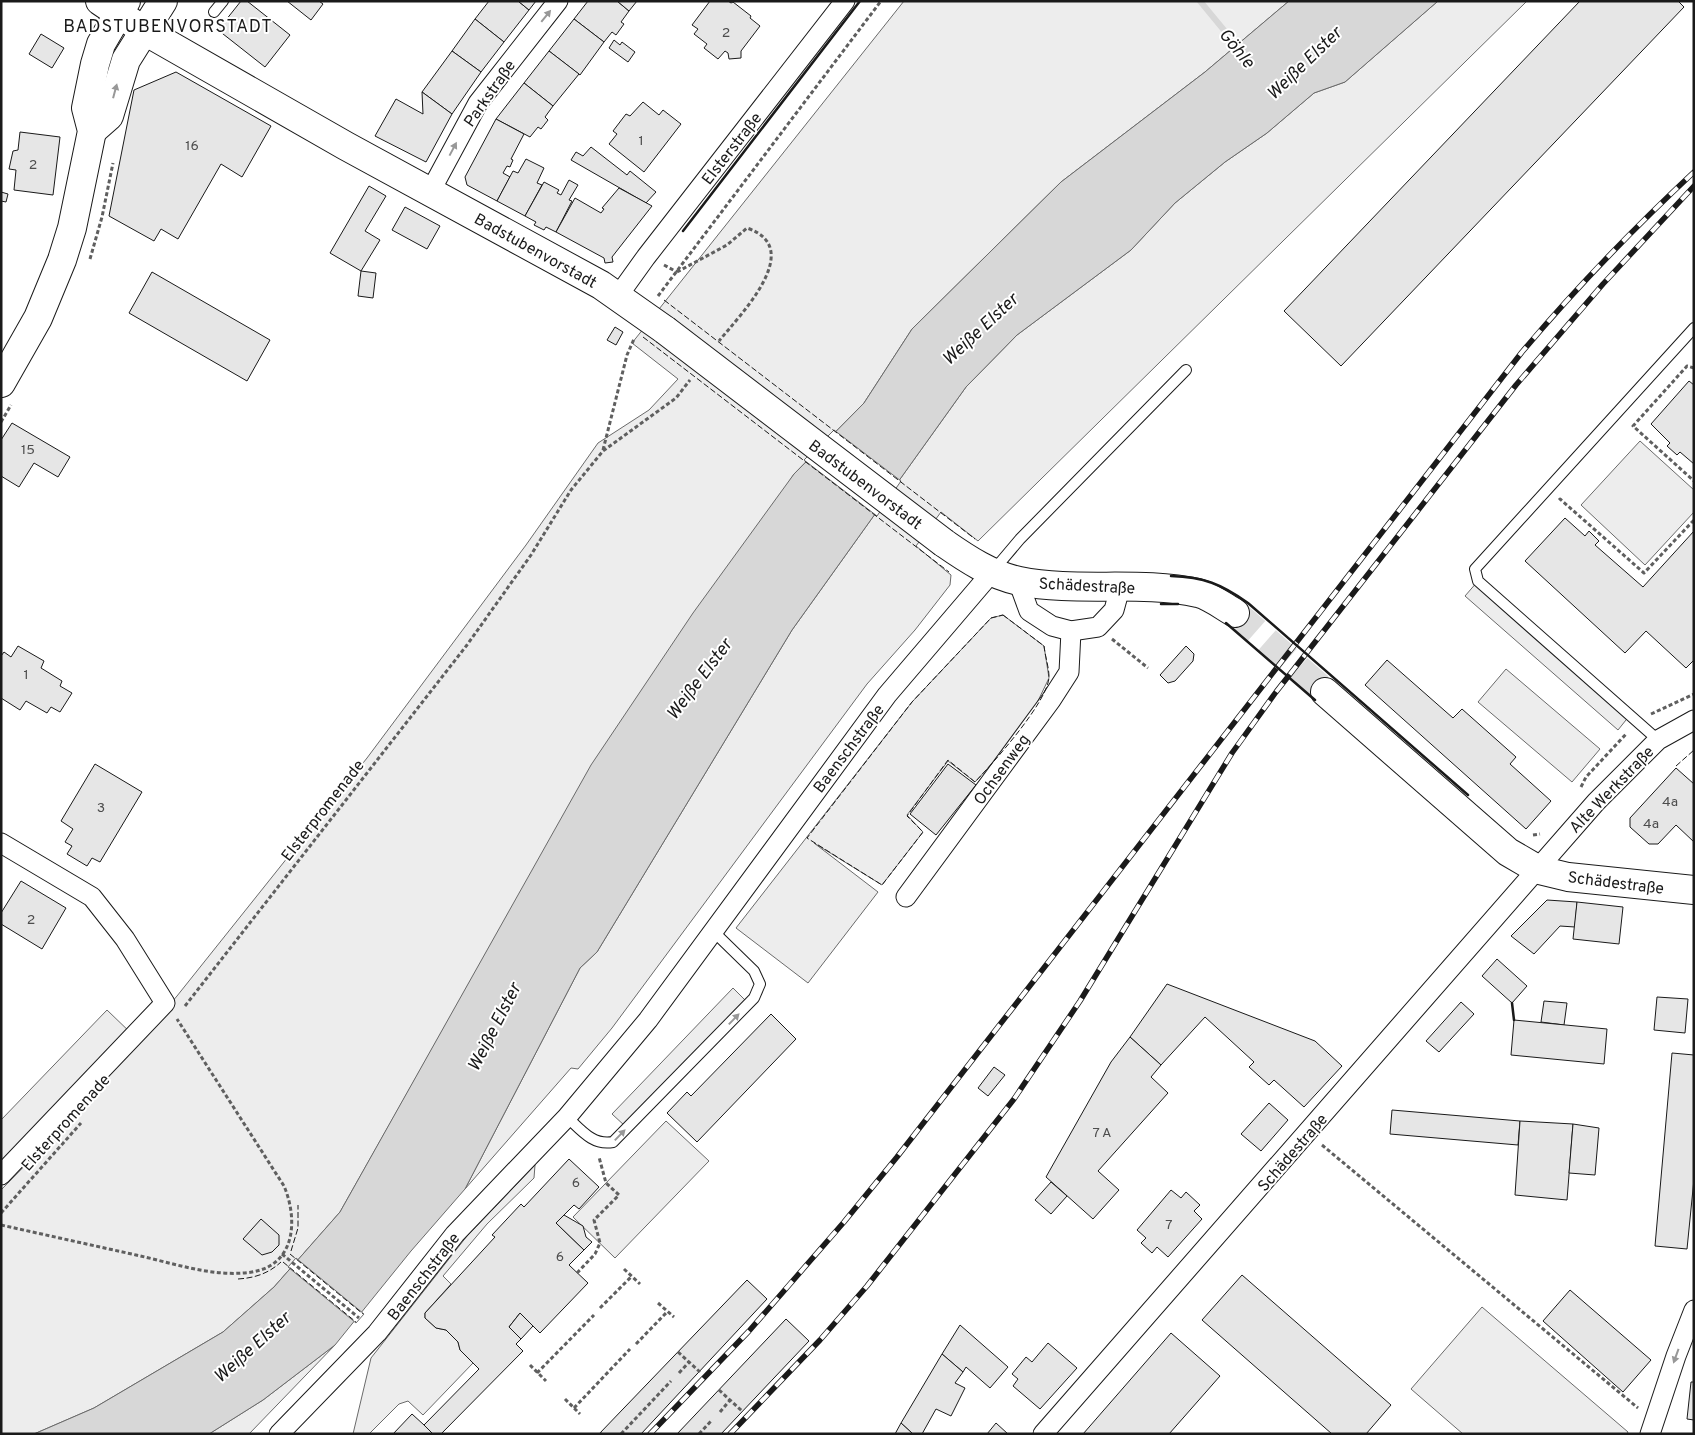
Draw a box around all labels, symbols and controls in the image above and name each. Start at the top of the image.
one-way arrow [540,10,551,23]
district label: BADSTUBENVORSTADT [63,16,273,39]
water label: Weiße Elster [1263,21,1349,106]
water label: Göhle [1213,24,1259,74]
house number: 2 [722,25,730,42]
street label: Parkstraße [460,57,521,132]
one-way arrow [112,83,120,98]
street label: Elsterstraße [698,109,767,189]
house number: 1 [638,133,644,150]
house number: 16 [185,138,199,155]
one-way arrow [449,142,457,156]
house number: 2 [29,157,37,174]
street label: Badstubenvorstadt [470,210,600,294]
water label: Weiße Elster [938,287,1026,371]
street label: Badstubenvorstadt [804,436,926,535]
house number: 15 [21,442,35,459]
street label: Schädestraße [1038,574,1136,600]
water label: Weiße Elster [662,633,740,725]
house number: 1 [23,667,29,684]
street label: Baenschstraße [810,701,889,798]
street label: Ochsenweg [970,731,1035,809]
street label: Alte Werkstraße [1566,743,1659,838]
street label: Elsterpromenade [278,756,369,866]
house number: 4a [1662,794,1678,811]
house number: 3 [97,800,105,817]
house number: 4a [1643,816,1659,833]
street label: Schädestraße [1567,868,1665,900]
house number: 2 [27,912,35,929]
water label: Weiße Elster [463,978,528,1076]
one-way arrow [728,1013,740,1025]
street label: Elsterpromenade [18,1071,115,1176]
street label: Schädestraße [1254,1110,1333,1196]
house number: 7 A [1093,1125,1111,1142]
one-way arrow [614,1129,626,1141]
house number: 6 [572,1175,580,1192]
house number: 7 [1165,1217,1173,1234]
street label: Baenschstraße [384,1229,465,1325]
house number: 6 [556,1249,564,1266]
water label: Weiße Elster [210,1306,298,1389]
one-way arrow [1672,1348,1679,1363]

